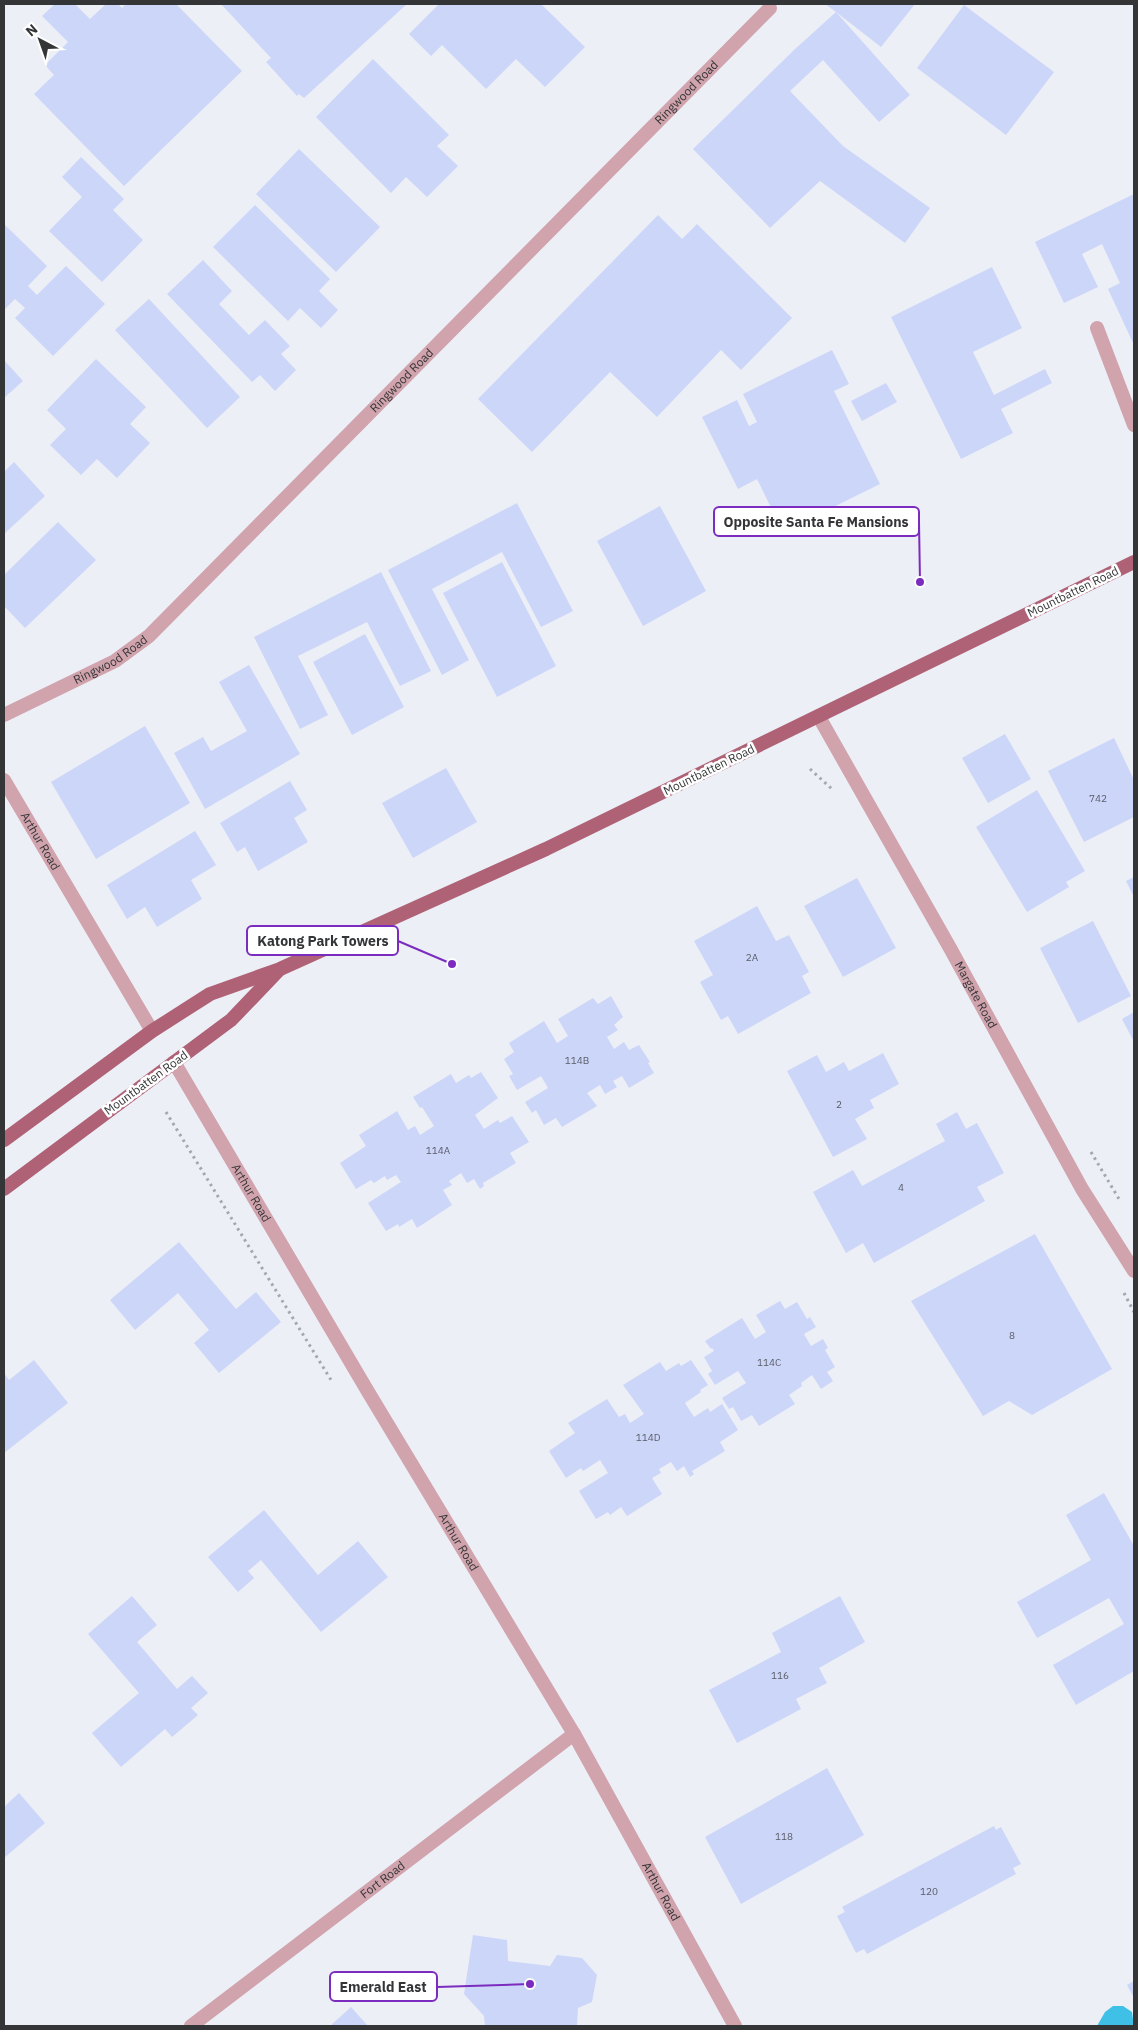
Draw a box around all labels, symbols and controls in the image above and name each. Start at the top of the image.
north arrow [15,15,65,65]
text: N [22,20,41,40]
street label: Ringwood Road [651,57,721,127]
street label: Ringwood Road [366,345,436,415]
callout: Opposite Santa Fe Mansions [714,507,919,536]
text: Opposite Santa Fe Mansions [723,513,909,531]
street label: Mountbatten Road [1025,563,1121,620]
street label: Ringwood Road [71,632,150,687]
street label: Mountbatten Road [661,741,757,798]
house number: 742 [1089,792,1107,805]
street label: Arthur Road [18,809,63,873]
callout: Katong Park Towers [247,926,398,955]
text: Katong Park Towers [257,932,389,950]
house number: 2A [746,951,759,964]
street label: Margate Road [952,958,1001,1031]
street label: Mountbatten Road [101,1047,190,1118]
house number: 114B [565,1054,589,1067]
house number: 2 [836,1098,842,1111]
house number: 114A [426,1144,451,1157]
street label: Arthur Road [229,1161,274,1225]
house number: 4 [898,1181,904,1194]
house number: 8 [1009,1329,1015,1342]
house number: 114C [757,1356,781,1369]
house number: 114D [636,1431,661,1444]
street label: Arthur Road [436,1510,482,1573]
house number: 116 [771,1669,789,1682]
house number: 118 [775,1830,793,1843]
street label: Fort Road [357,1858,408,1901]
street label: Arthur Road [639,1859,684,1923]
house number: 120 [920,1885,938,1898]
callout: Emerald East [330,1972,437,2001]
text: Emerald East [339,1978,427,1996]

